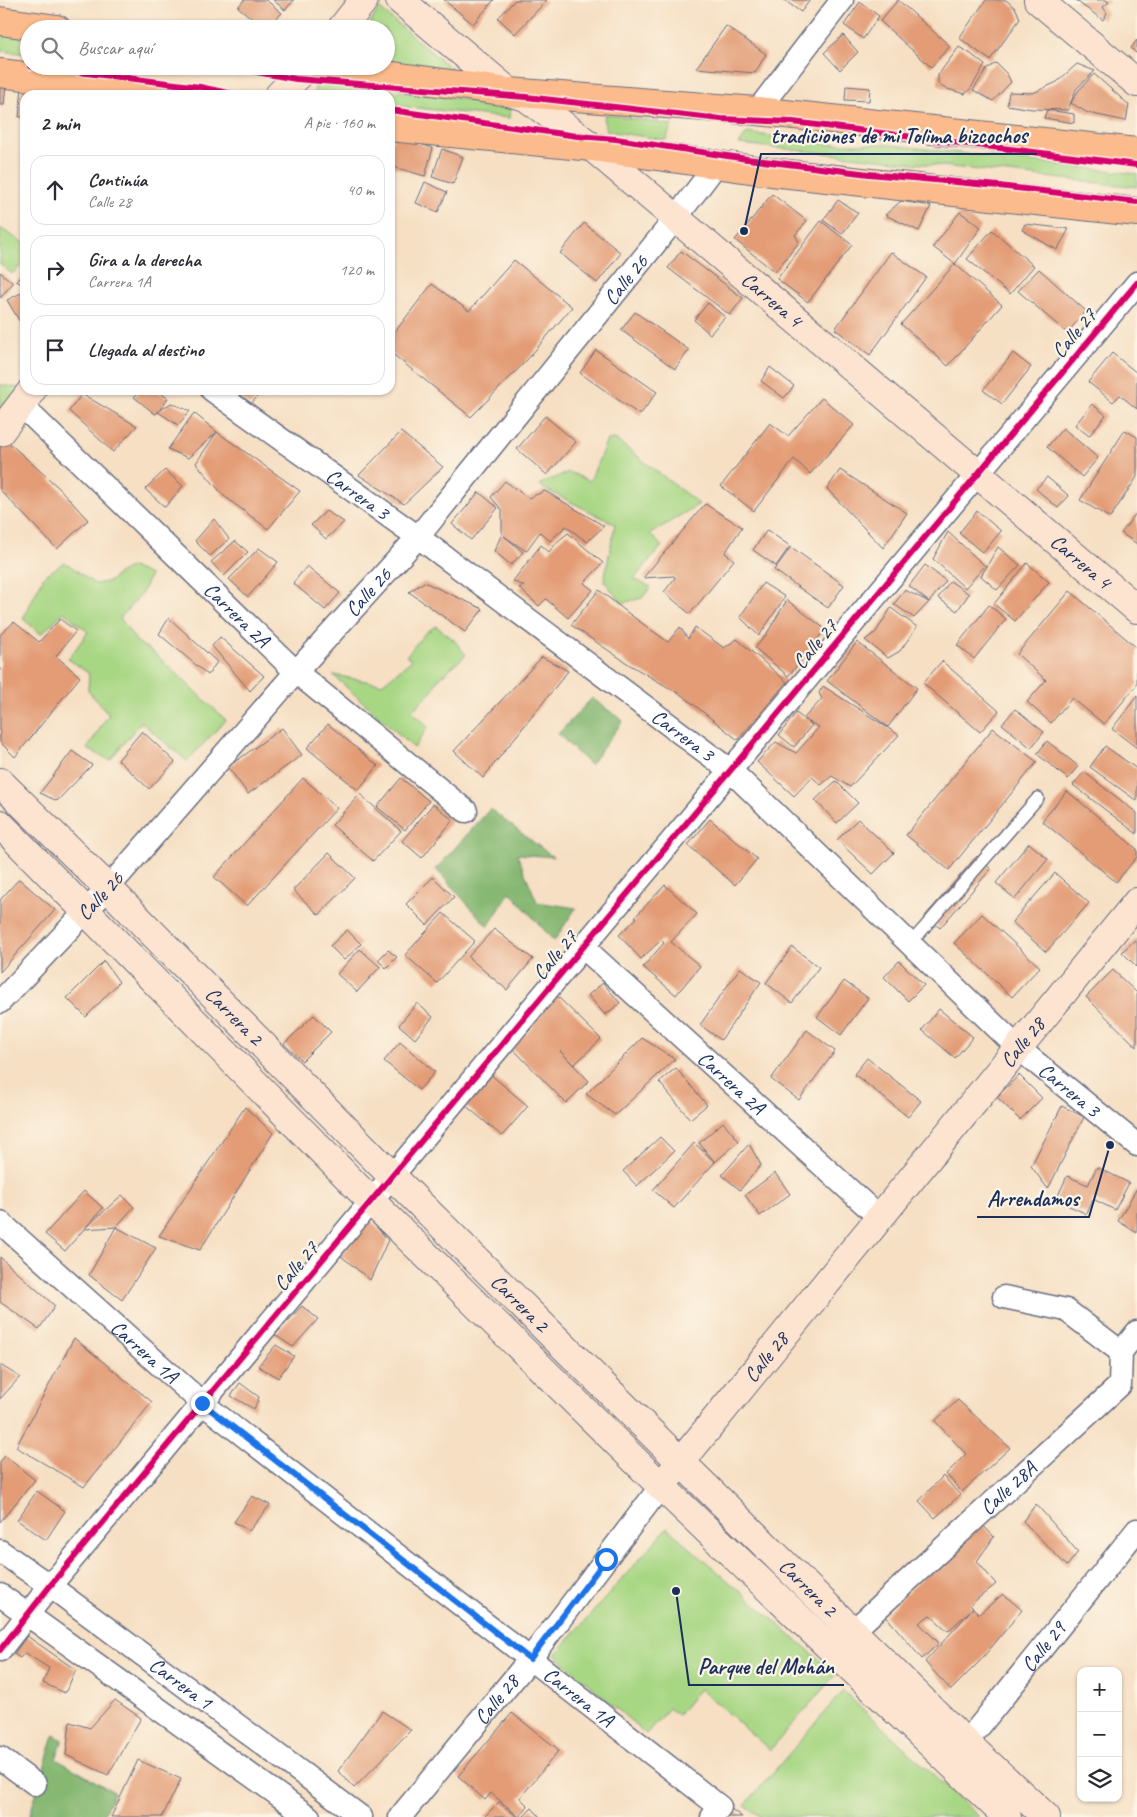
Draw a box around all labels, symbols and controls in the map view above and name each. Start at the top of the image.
search box [20,20,395,75]
icon: search [38,34,66,62]
text: Buscar aquí [78,36,152,60]
text: 2 min [40,110,80,136]
text: A pie · 160 m [304,113,375,133]
callout: tradiciones de mi Tolima bizcochos [761,117,1037,154]
text: tradiciones de mi Tolima bizcochos [771,122,1030,150]
text: Continúa [88,168,147,192]
icon: ahead [41,176,69,204]
text: 40 m [347,180,374,200]
text: Calle 28 [88,192,131,212]
text: Gira a la derecha [88,248,201,272]
street label: Calle 26 [598,249,654,310]
icon: right [41,256,69,284]
text: 120 m [340,260,374,280]
street label: Carrera 4 [736,266,810,334]
text: Carrera 1A [88,272,151,292]
street label: Calle 27 [1046,302,1103,363]
icon: arrive [41,336,69,364]
text: Llegada al destino [88,338,204,362]
street label: Carrera 3 [321,463,396,526]
street label: Carrera 4 [1045,528,1119,596]
street label: Calle 26 [339,562,397,622]
street label: Carrera 2A [198,577,277,654]
street label: Calle 27 [787,613,844,674]
street label: Carrera 3 [647,703,721,768]
street label: Calle 26 [71,866,130,926]
street label: Calle 27 [527,924,584,985]
street label: Carrera 2 [200,981,270,1052]
street label: Calle 28 [994,1010,1052,1073]
street label: Carrera 2A [692,1045,772,1121]
street label: Carrera 3 [1033,1057,1107,1124]
callout: Arrendamos [977,1180,1089,1217]
text: Arrendamos [987,1185,1081,1213]
street label: Calle 27 [268,1235,325,1296]
street label: Carrera 2 [485,1268,556,1339]
street label: Carrera 1A [105,1314,185,1390]
street label: Calle 28 [738,1325,796,1388]
route end [191,1392,214,1415]
street label: Calle 28A [975,1455,1043,1520]
route start [595,1548,618,1571]
street label: Carrera 2 [773,1553,844,1623]
street label: Calle 29 [1015,1615,1072,1677]
callout: Parque del Mohán [689,1648,844,1685]
street label: Carrera 1 [144,1651,219,1716]
text: Parque del Mohán [698,1653,835,1681]
street label: Carrera 1A [538,1661,620,1733]
street label: Calle 28 [468,1667,526,1730]
map controls [1077,1667,1122,1802]
button: + [1077,1667,1122,1712]
button: − [1077,1712,1122,1757]
button: layers [1077,1757,1122,1802]

